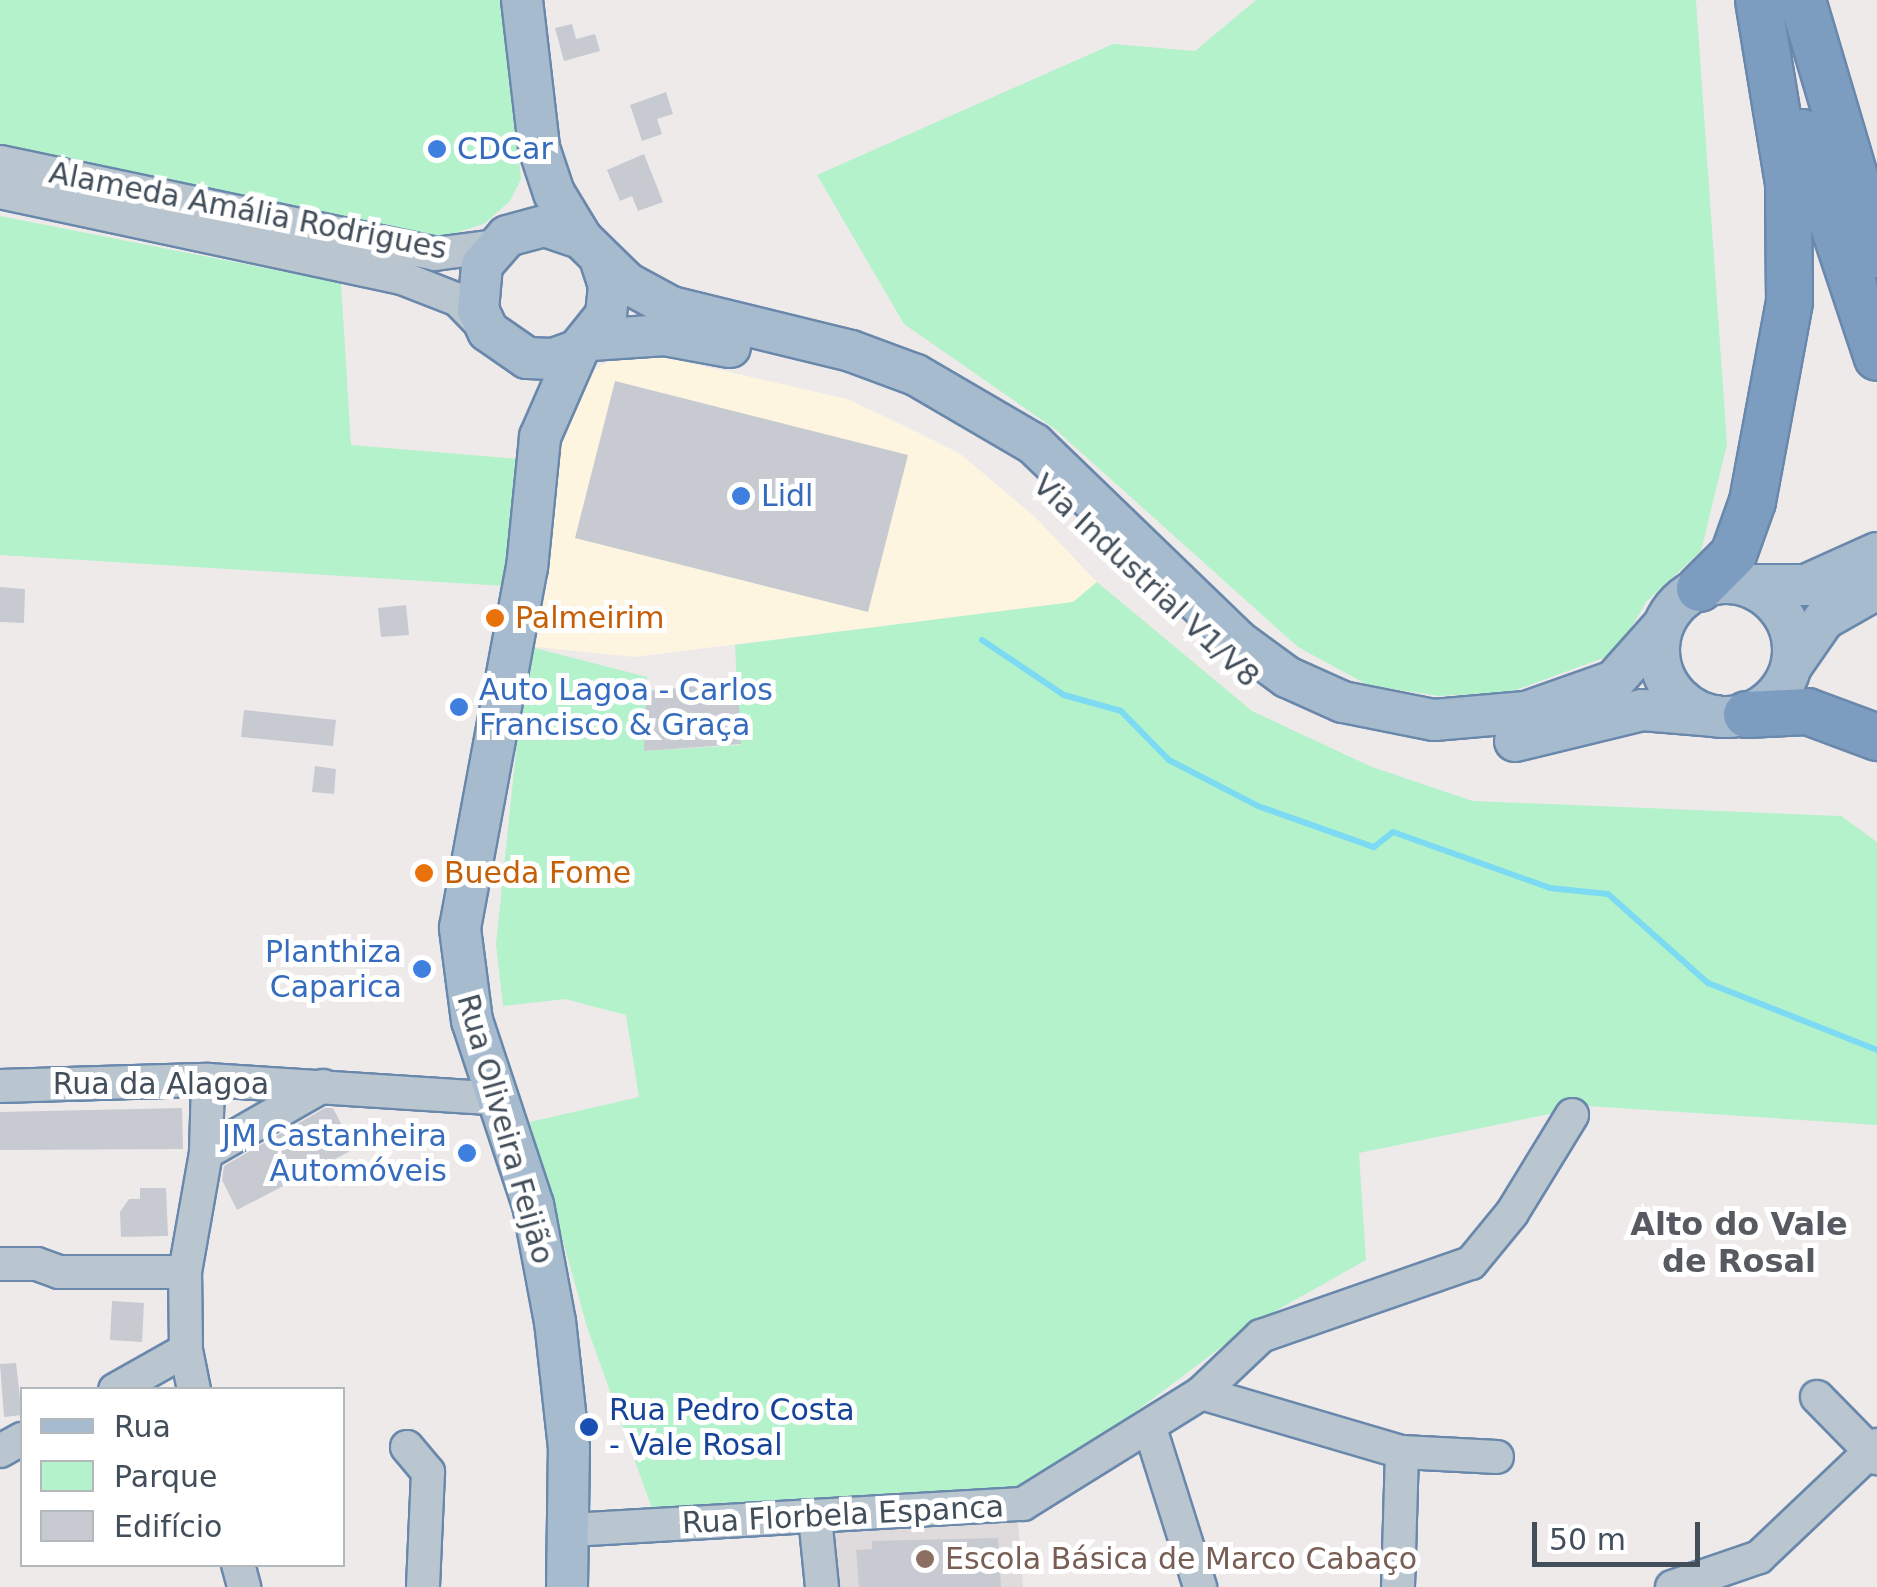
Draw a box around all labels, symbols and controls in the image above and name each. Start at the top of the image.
place label: CDCar [457,131,553,167]
marker: CDCar [426,138,448,160]
street label: Alameda Amália Rodrigues [46,155,450,267]
street label: Via Industrial V1/V8 [1026,467,1266,695]
place label: Lidl [761,478,813,514]
marker: Lidl [730,485,752,507]
place label: Palmeirim [515,600,664,636]
marker: Palmeirim [484,607,506,629]
place label: Auto Lagoa - Carlos Francisco & Graça [479,672,773,742]
marker: Auto Lagoa - Carlos Francisco & Graça [448,696,470,718]
place label: Bueda Fome [444,855,631,891]
marker: Bueda Fome [413,862,435,884]
place label: Planthiza Caparica [265,934,402,1004]
marker: Planthiza Caparica [411,958,433,980]
street label: Rua Oliveira Feijão [449,990,561,1268]
street label: Rua da Alagoa [53,1066,269,1102]
place label: JM Castanheira Automóveis [222,1118,447,1188]
marker: JM Castanheira Automóveis [456,1142,478,1164]
district label: Alto do Vale de Rosal [1630,1206,1848,1281]
legend [20,1387,345,1567]
place label: Rua Pedro Costa - Vale Rosal [609,1392,855,1462]
text: Rua [114,1409,171,1444]
marker: Rua Pedro Costa - Vale Rosal [578,1416,600,1438]
text: Parque [114,1459,217,1494]
street label: Rua Florbela Espanca [681,1489,1005,1541]
scale bar [1537,1502,1704,1564]
text: Edifício [114,1509,222,1544]
text: 50 m [1549,1522,1626,1557]
place label: Escola Básica de Marco Cabaço [945,1541,1417,1577]
marker: Escola Básica de Marco Cabaço [914,1548,936,1570]

